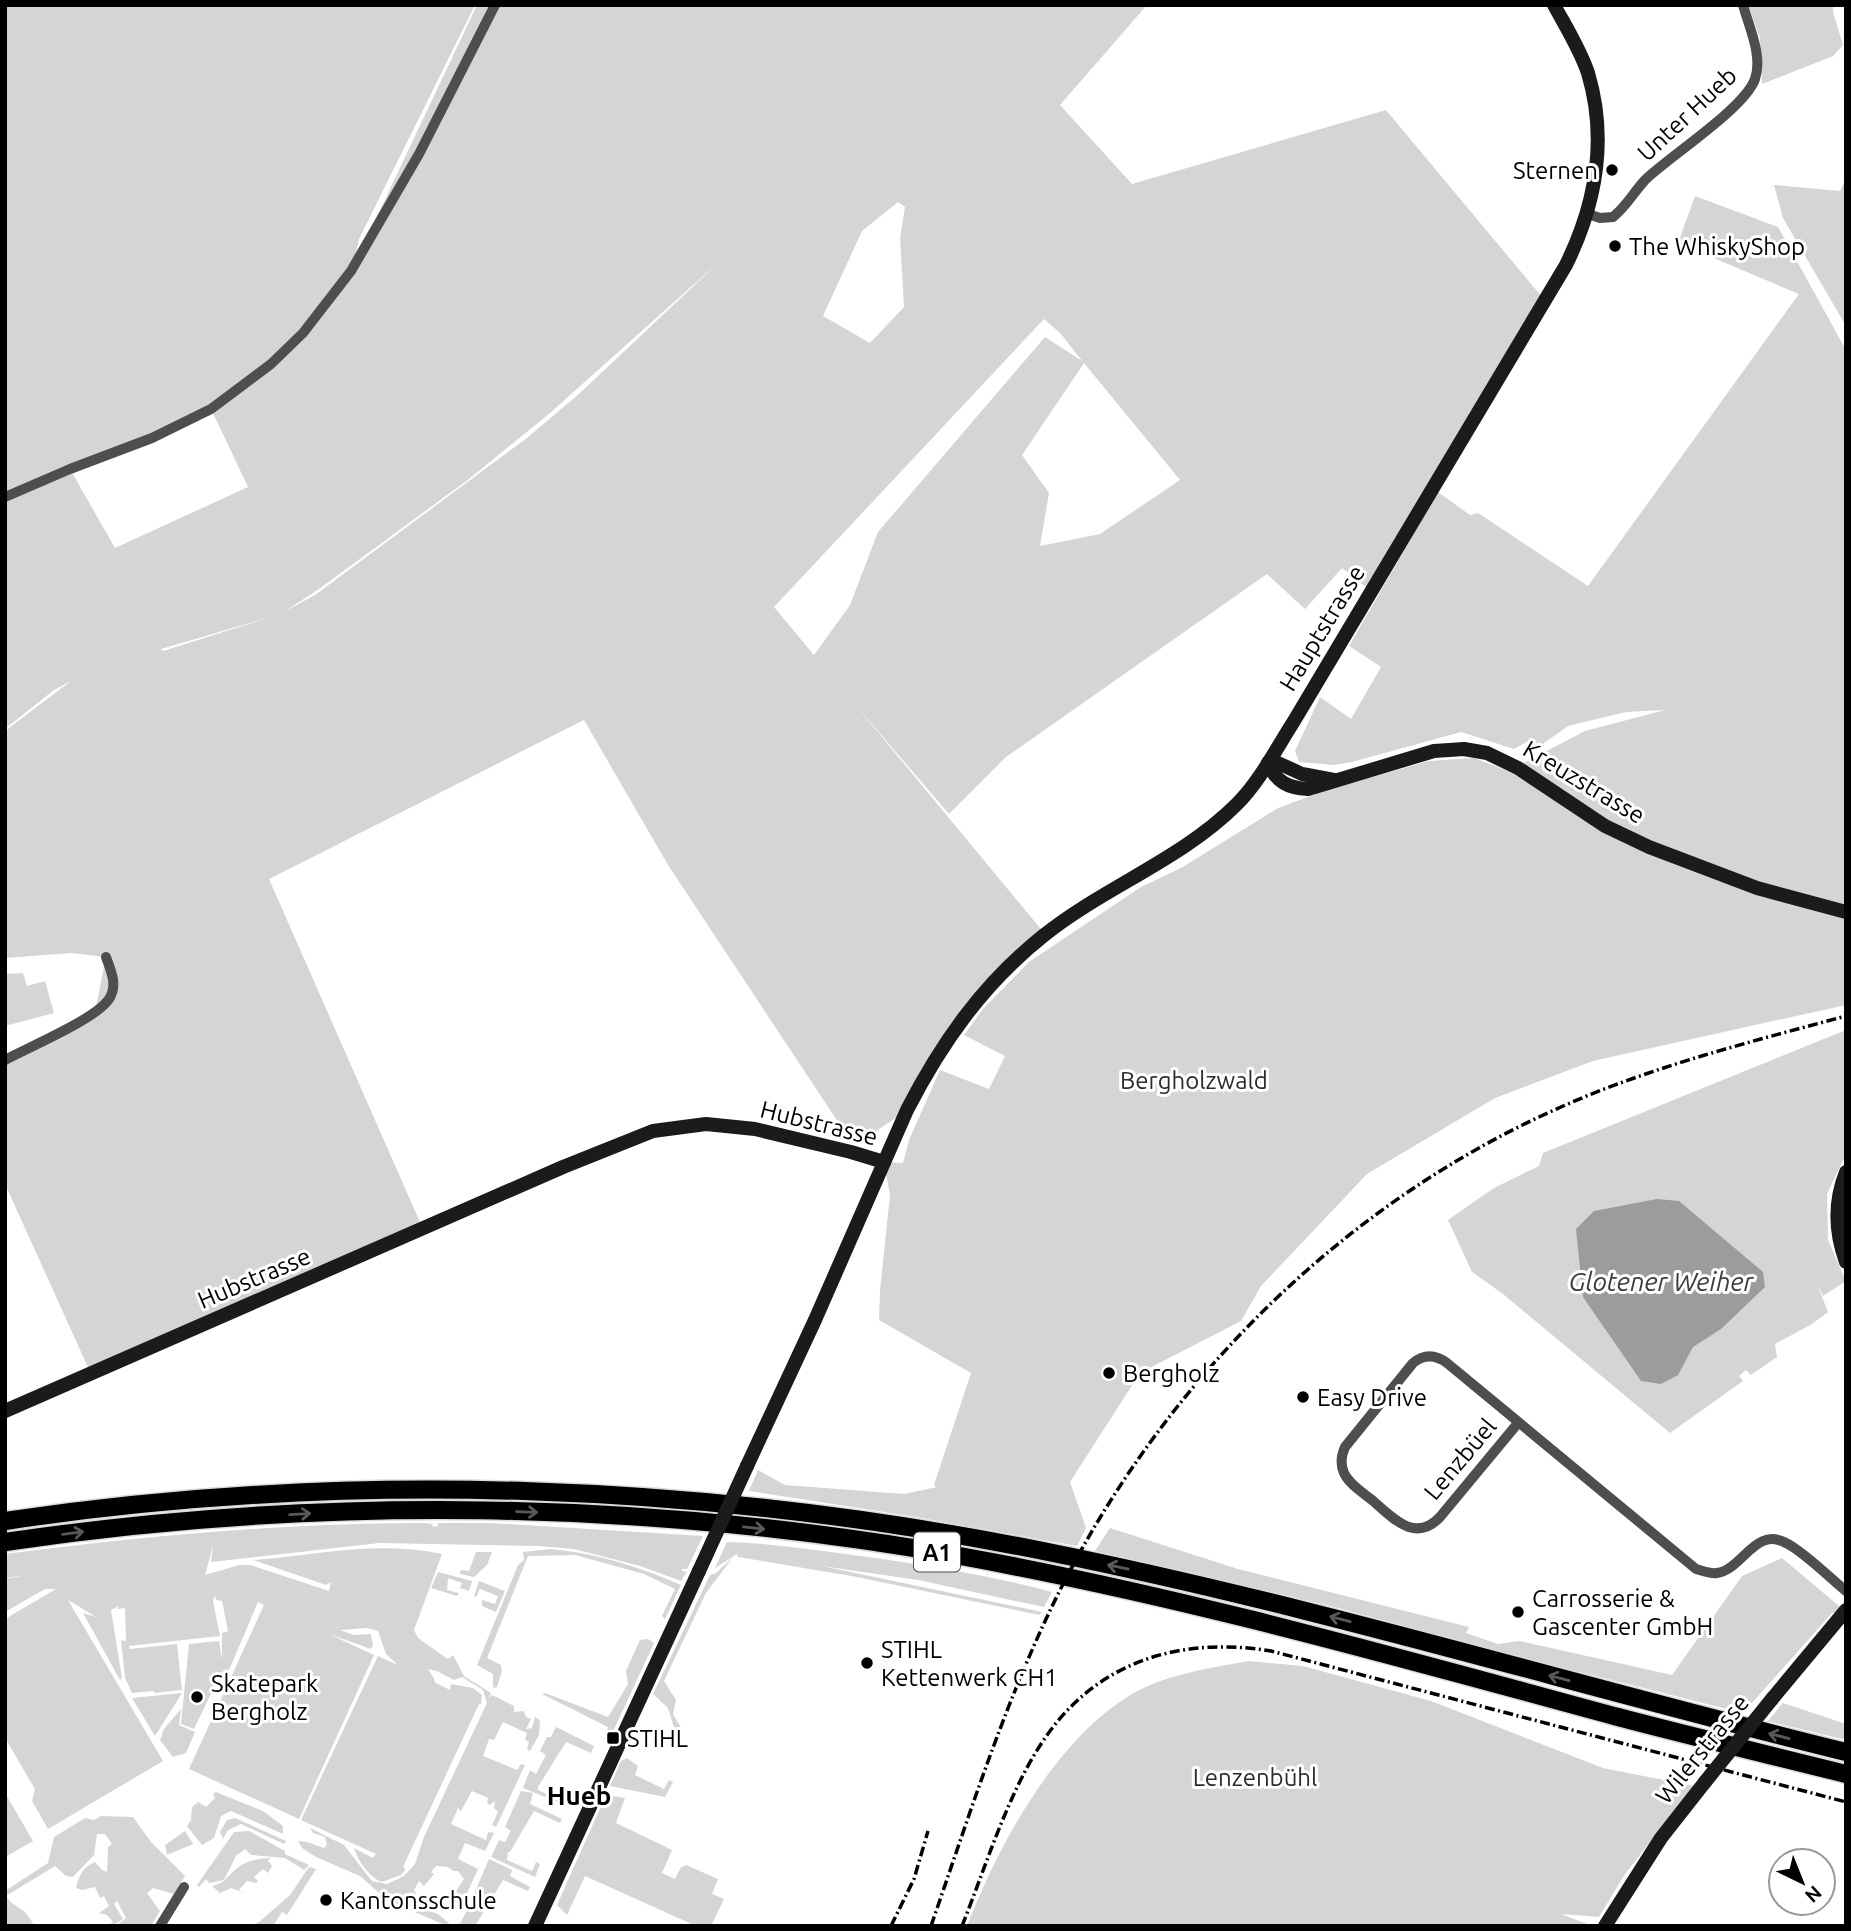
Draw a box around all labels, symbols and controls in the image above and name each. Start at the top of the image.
street label: Unter Hueb [1632,61,1742,167]
place label: Sternen [1513,157,1598,184]
marker: Sternen [1604,162,1620,178]
place label: The WhiskyShop [1629,233,1805,260]
marker: The WhiskyShop [1607,238,1623,254]
street label: Hauptstrasse [1274,560,1370,696]
street label: Kreuzstrasse [1518,735,1650,829]
park label: Bergholzwald [1120,1067,1268,1094]
street label: Hubstrasse [758,1095,880,1151]
street label: Hubstrasse [194,1242,314,1314]
water label: Glotener Weiher [1569,1267,1755,1296]
place label: Bergholz [1123,1360,1219,1387]
marker: Bergholz [1101,1365,1117,1381]
place label: Easy Drive [1317,1384,1427,1411]
marker: Easy Drive [1295,1389,1311,1405]
street label: Lenzbüel [1418,1413,1502,1505]
one-way arrow [515,1506,538,1519]
one-way arrow [288,1507,311,1520]
one-way arrow [742,1521,765,1534]
one-way arrow [61,1526,84,1539]
road number: A1 [914,1532,960,1572]
one-way arrow [1107,1560,1130,1573]
place label: Carrosserie & Gascenter GmbH [1532,1585,1713,1640]
marker: Carrosserie & Gascenter GmbH [1510,1604,1526,1620]
one-way arrow [1329,1612,1351,1625]
place label: STIHL Kettenwerk CH1 [881,1636,1058,1691]
marker: STIHL Kettenwerk CH1 [859,1655,875,1671]
place label: Skatepark Bergholz [211,1670,318,1725]
one-way arrow [1549,1671,1571,1684]
marker: Skatepark Bergholz [189,1689,205,1705]
street label: Wilerstrasse [1650,1689,1754,1809]
place label: STIHL [627,1725,688,1752]
one-way arrow [1769,1729,1791,1742]
marker: STIHL [605,1730,621,1746]
park label: Lenzenbühl [1193,1764,1317,1791]
district label: Hueb [547,1781,611,1810]
north arrow [1767,1847,1837,1917]
text: N [1801,1882,1826,1907]
place label: Kantonsschule [340,1887,497,1914]
marker: Kantonsschule [318,1892,334,1908]

